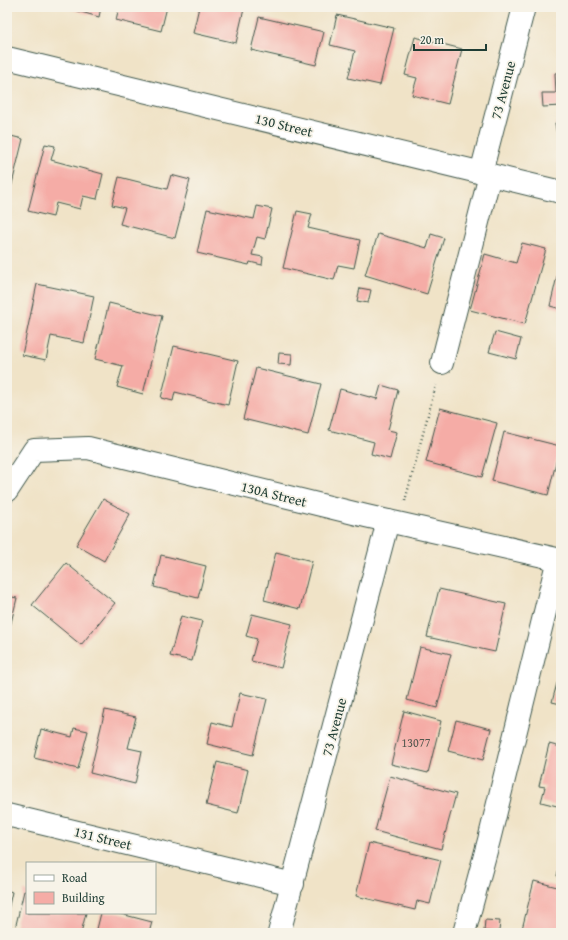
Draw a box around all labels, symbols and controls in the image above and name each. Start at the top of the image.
scale bar [414,26,486,52]
text: 20 m [420,31,444,48]
street label: 73 Avenue [486,58,520,121]
street label: 130 Street [253,108,315,142]
street label: 130A Street [239,476,309,512]
street label: 73 Avenue [317,695,351,758]
house number: 13077 [402,734,431,751]
street label: 131 Street [72,821,134,855]
legend [26,862,156,914]
text: Road [62,869,88,886]
text: Building [62,889,105,906]

